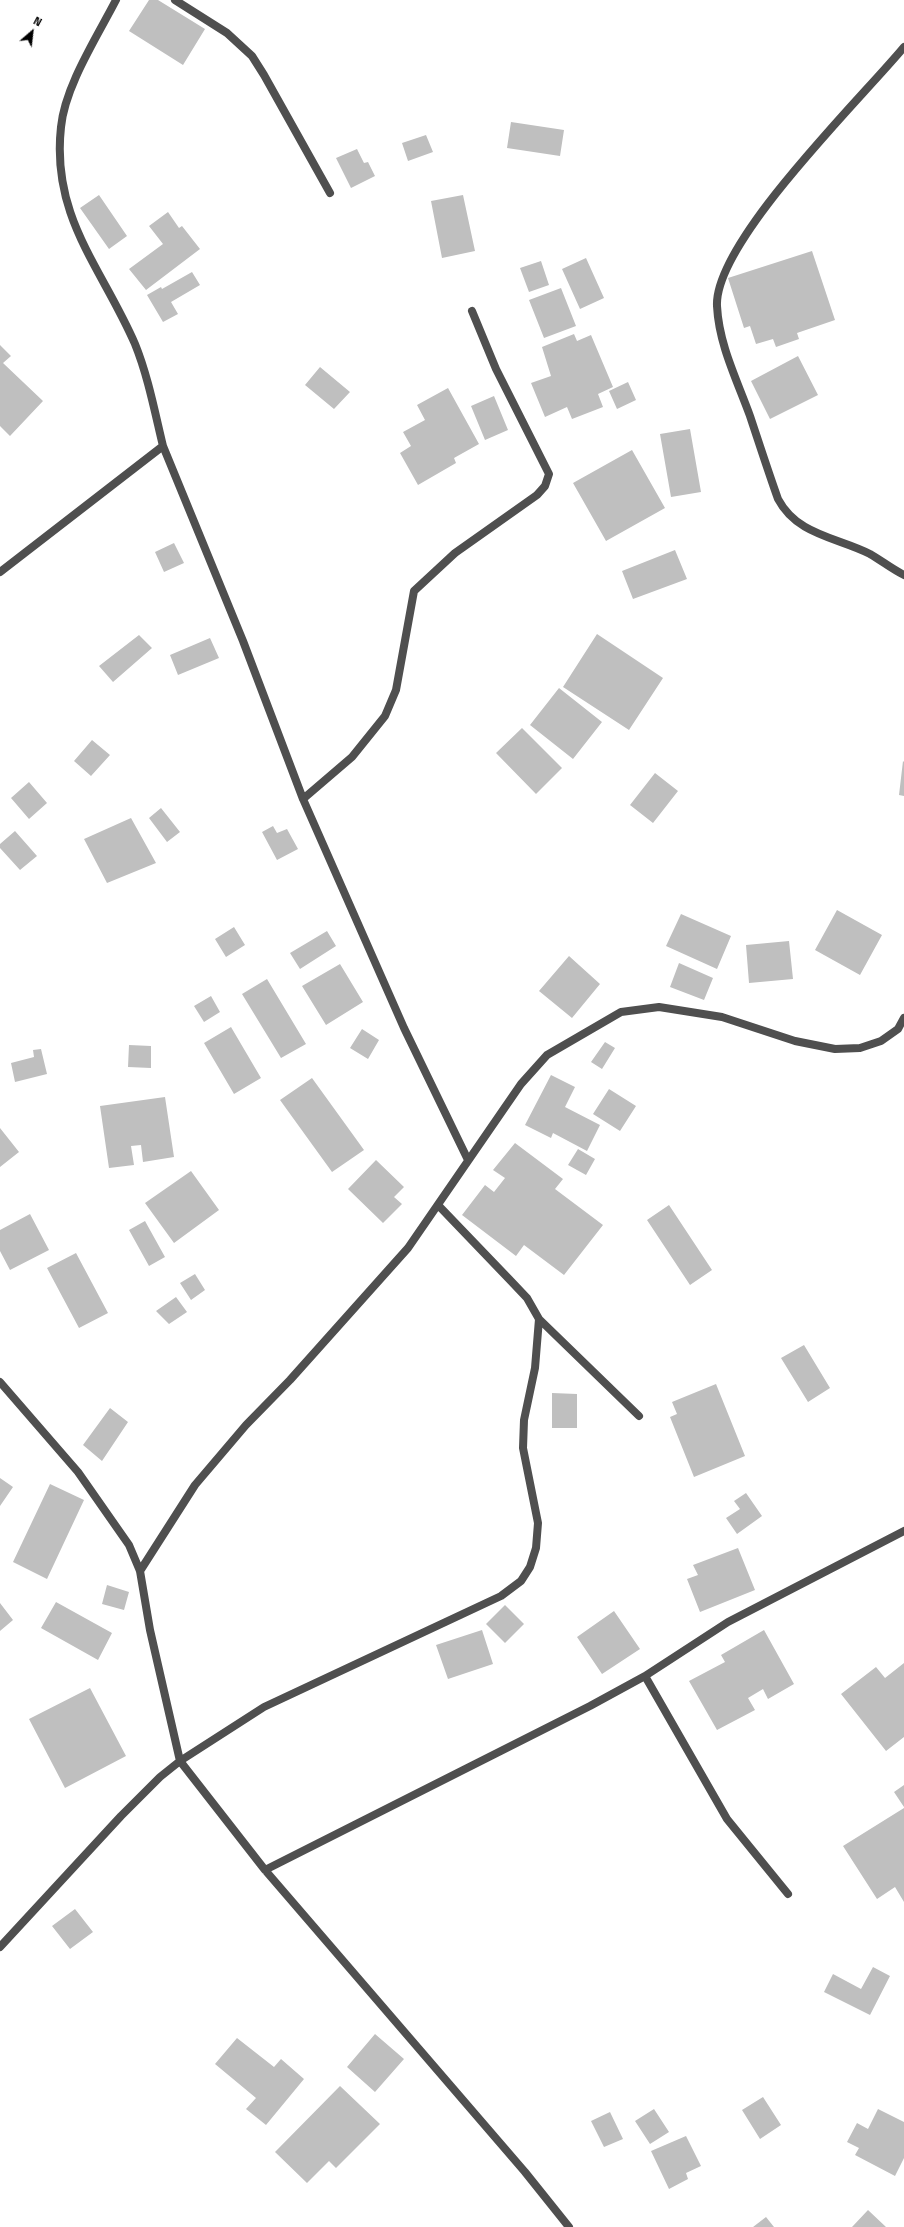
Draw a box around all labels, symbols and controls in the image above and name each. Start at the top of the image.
north arrow [12,12,52,52]
text: N [31,13,45,30]

